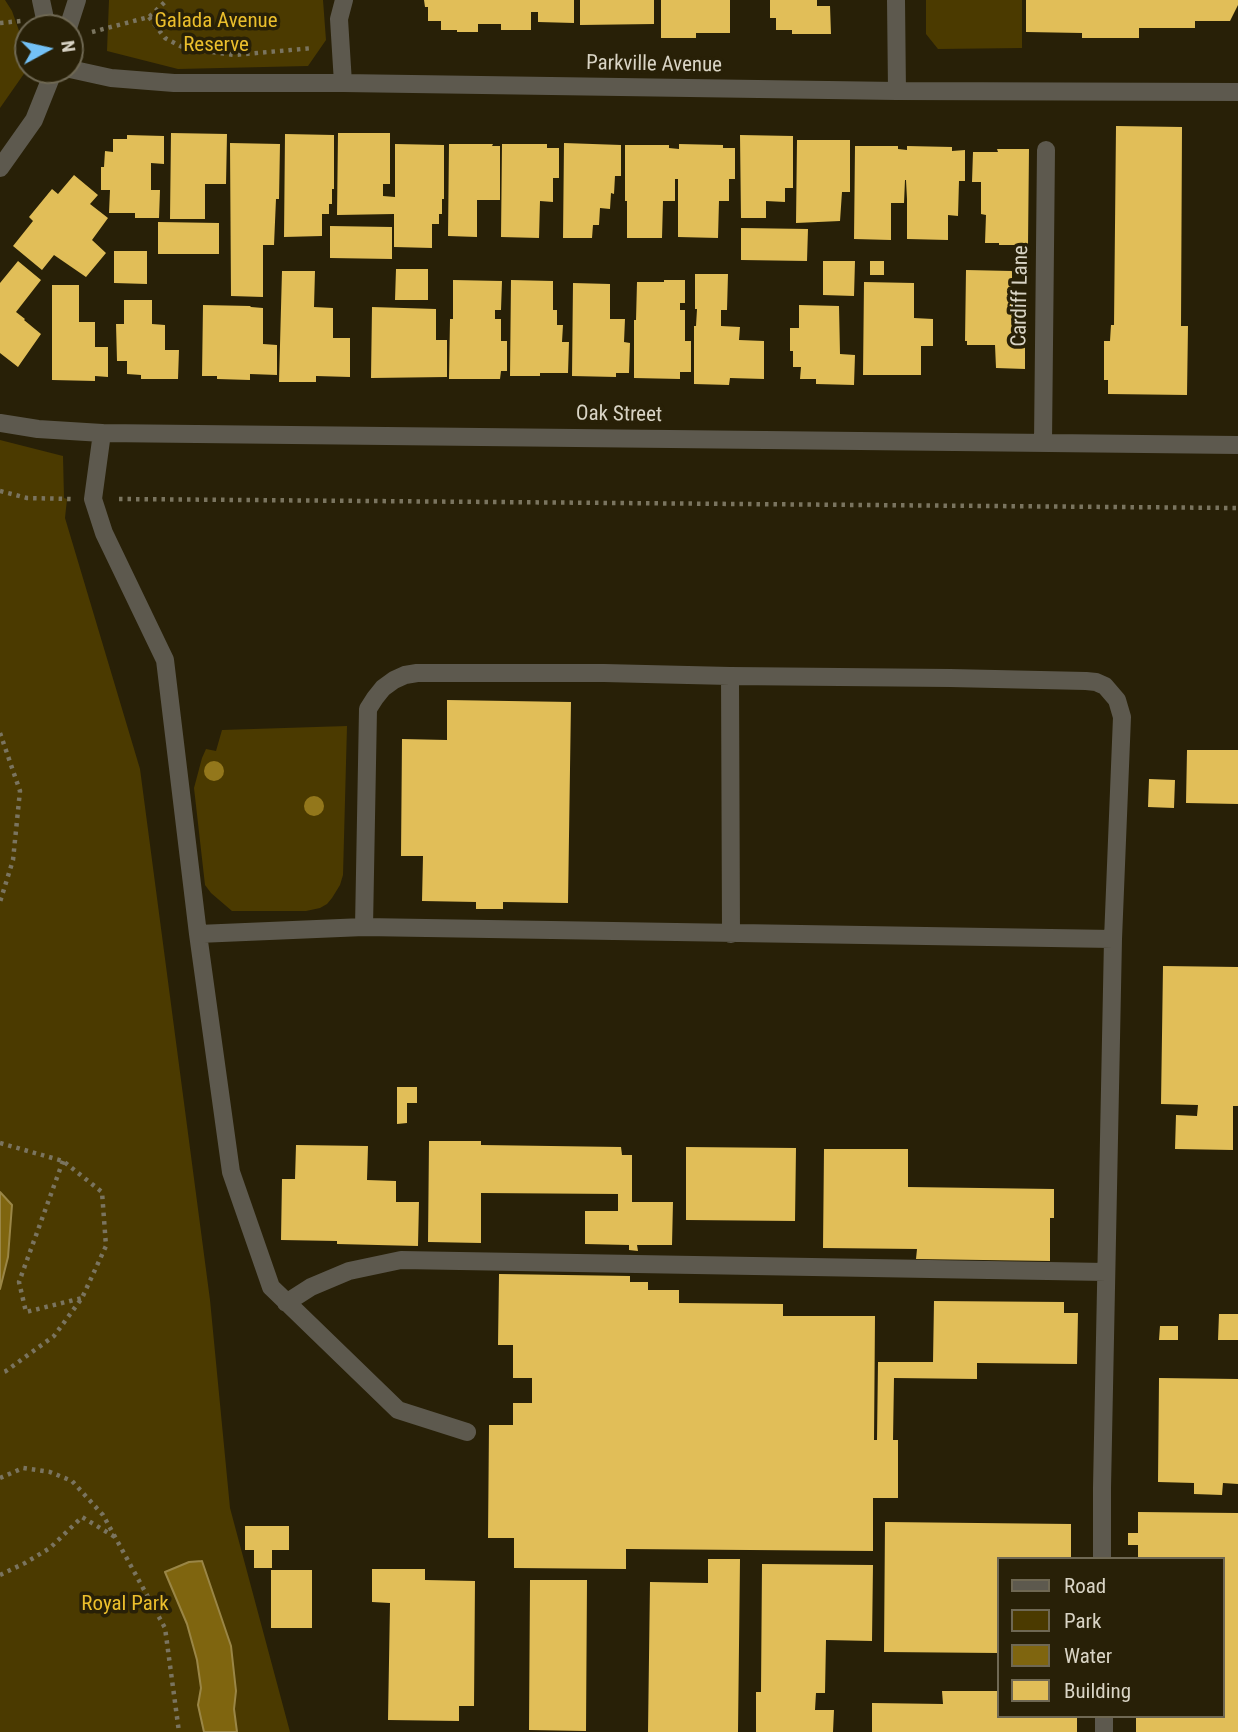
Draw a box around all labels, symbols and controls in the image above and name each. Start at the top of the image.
park label: Galada Avenue Reserve [154,9,278,59]
north arrow [14,14,84,84]
text: N [56,39,81,54]
street label: Parkville Avenue [586,51,722,79]
street label: Cardiff Lane [1008,245,1034,347]
street label: Oak Street [576,402,662,428]
legend [996,1557,1224,1718]
text: Road [1064,1574,1106,1598]
park label: Royal Park [81,1592,169,1618]
text: Park [1064,1609,1101,1633]
text: Water [1064,1644,1112,1668]
text: Building [1064,1679,1131,1703]

